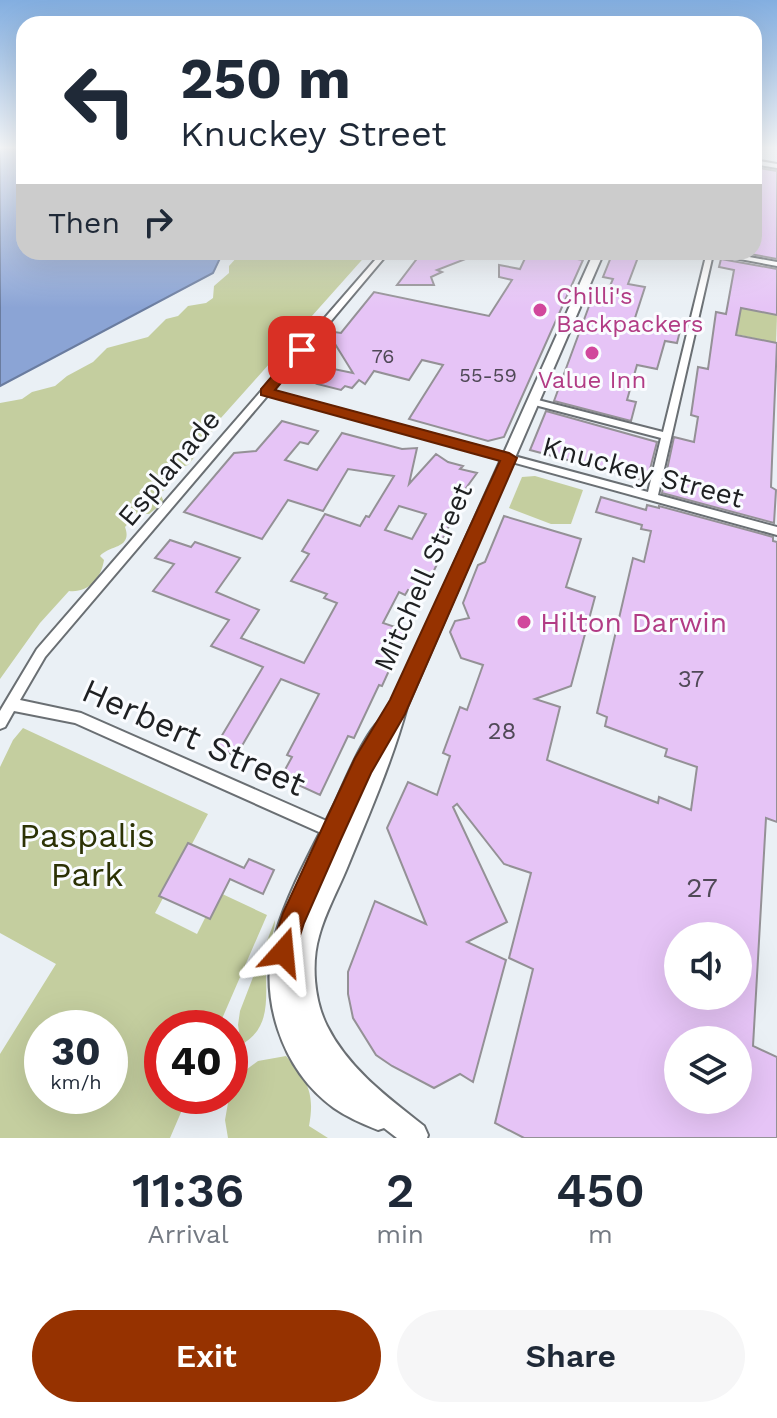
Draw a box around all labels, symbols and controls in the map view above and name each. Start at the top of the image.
text: 250 m [180,46,351,112]
icon: left [48,48,152,152]
text: Knuckey Street [180,113,446,155]
icon: right [136,200,180,244]
text: Then [48,205,120,240]
place label: Chilli's Backpackers [556,282,703,338]
marker: Chilli's Backpackers [531,301,549,319]
pin [268,316,336,384]
icon: arrive [280,328,324,372]
house number: 76 [372,344,394,368]
marker: Value Inn [583,344,601,362]
house number: 55-59 [459,363,517,387]
place label: Value Inn [538,366,646,394]
street label: Esplanade [111,403,227,533]
street label: Knuckey Street [539,429,748,515]
street label: Mitchell Street [367,478,479,676]
place label: Hilton Darwin [540,606,727,639]
marker: Hilton Darwin [515,613,533,631]
house number: 37 [678,665,704,693]
street label: Herbert Street [76,670,312,804]
house number: 28 [488,717,516,745]
park label: Paspalis Park [19,815,155,894]
house number: 27 [686,871,718,904]
position arrow [241,910,325,994]
map controls [664,922,752,1114]
button: sound [664,922,752,1010]
speed limit sign: 40 [144,1010,248,1114]
button: layers [664,1026,752,1114]
text: 30 [51,1028,101,1075]
text: km/h [50,1070,102,1094]
text: 11:36 [132,1162,244,1219]
text: 2 [386,1162,414,1219]
text: 450 [556,1162,645,1219]
text: Arrival [148,1219,229,1249]
text: min [376,1219,424,1249]
text: m [588,1219,613,1249]
button: Exit [32,1310,381,1402]
button: Share [397,1310,745,1402]

